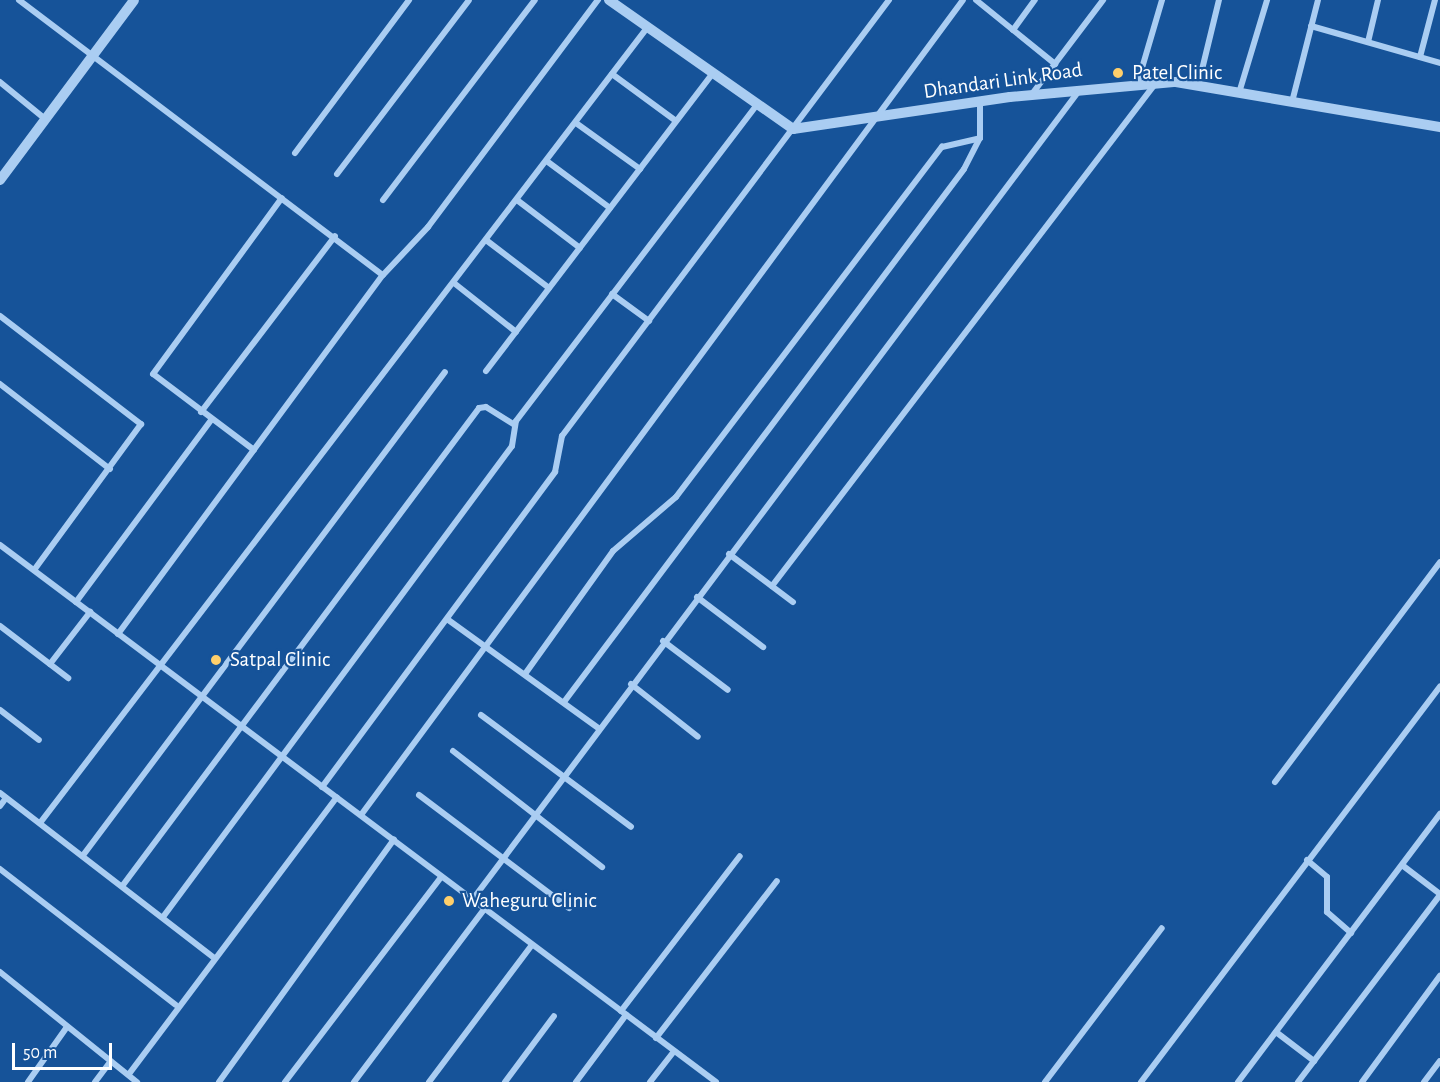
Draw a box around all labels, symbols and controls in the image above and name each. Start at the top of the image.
street label: Dhandari Link Road [922,57,1084,105]
place label: Patel Clinic [1132,60,1222,86]
marker: Patel Clinic [1109,64,1127,82]
place label: Satpal Clinic [230,647,330,673]
marker: Satpal Clinic [207,651,225,669]
place label: Waheguru Clinic [462,888,597,914]
marker: Waheguru Clinic [440,892,458,910]
scale bar [15,1031,116,1069]
text: 50 m [23,1044,57,1062]

